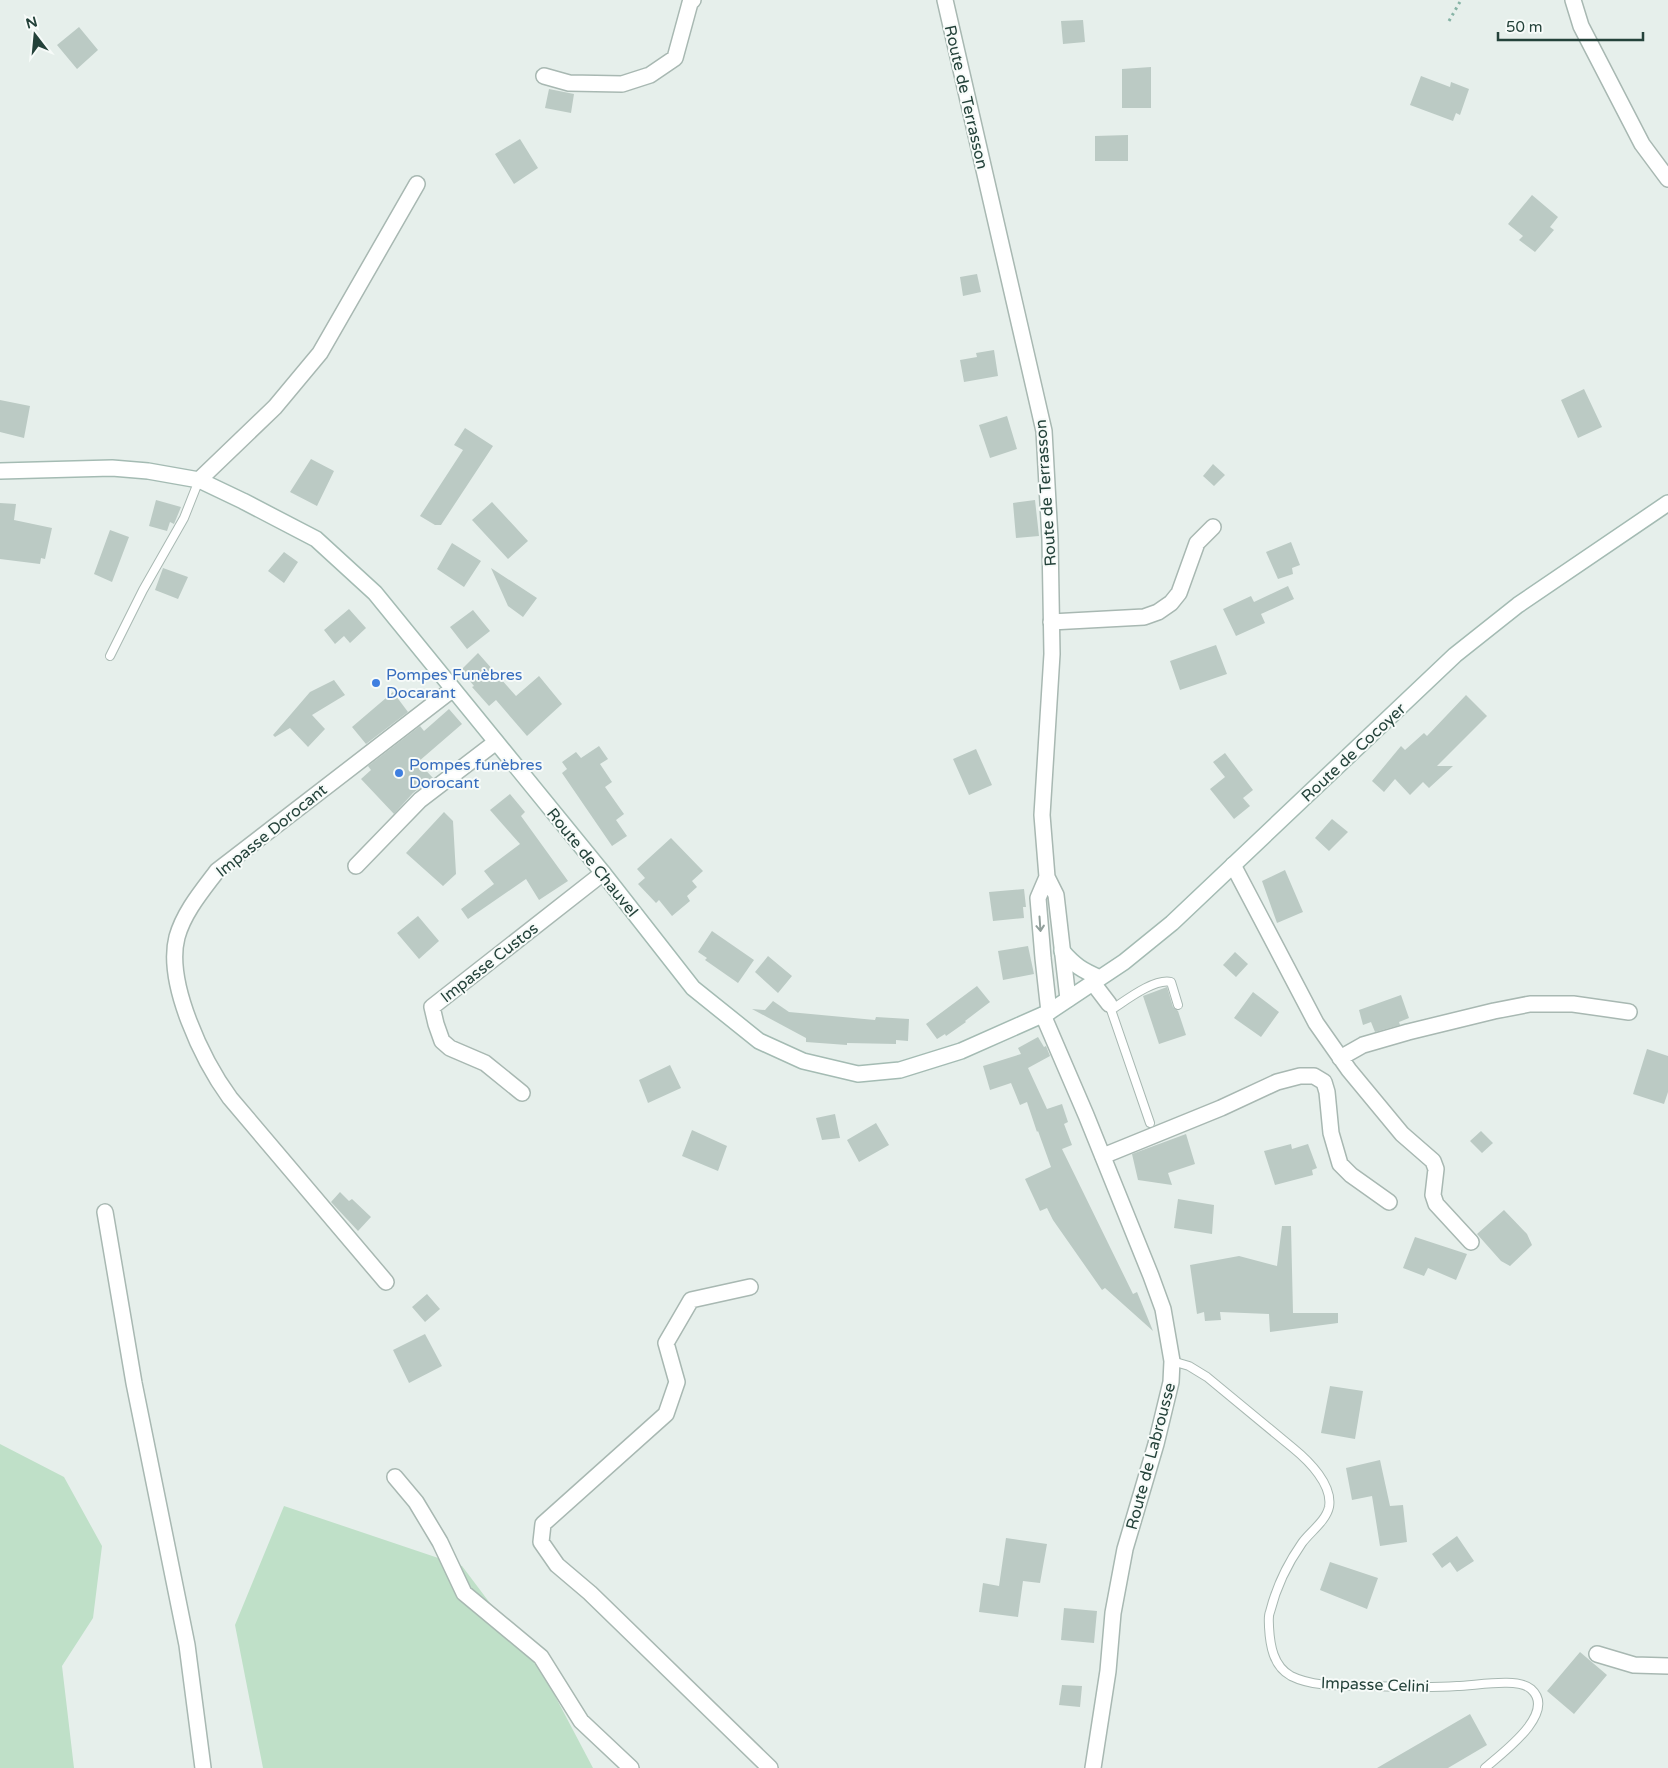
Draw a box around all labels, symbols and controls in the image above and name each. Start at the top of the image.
north arrow [10,10,60,60]
scale bar [1498,10,1643,42]
text: N [24,13,39,33]
text: 50 m [1506,18,1543,36]
street label: Route de Terrasson [940,23,992,171]
street label: Route de Terrasson [1031,419,1061,567]
place label: Pompes Funèbres Docarant [386,665,522,703]
marker: Pompes Funèbres Docarant [370,677,382,689]
street label: Route de Cocoyer [1297,699,1411,806]
place label: Pompes funèbres Dorocant [409,755,542,793]
marker: Pompes funèbres Dorocant [393,767,405,779]
street label: Impasse Dorocant [212,780,331,882]
street label: Route de Chauvel [542,804,642,921]
one-way arrow [1036,916,1045,932]
street label: Impasse Custos [437,918,542,1007]
street label: Route de Labrousse [1122,1381,1180,1532]
street label: Impasse Celini [1320,1673,1429,1697]

